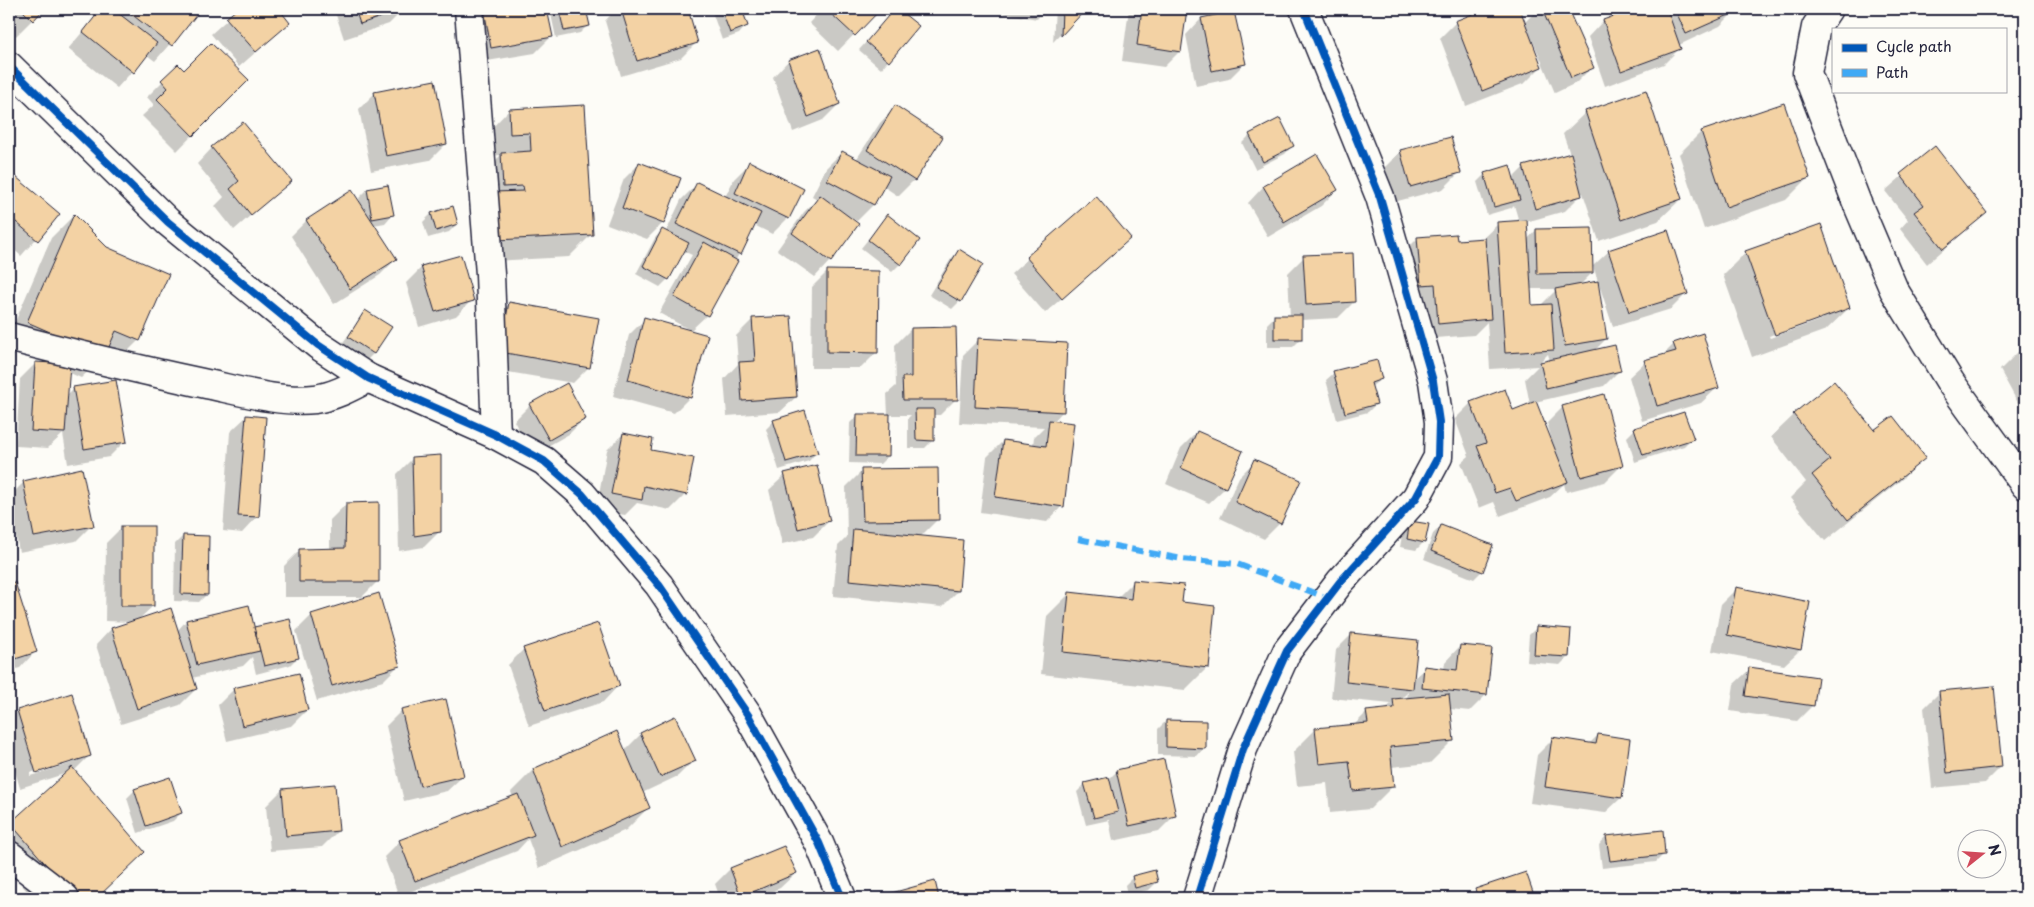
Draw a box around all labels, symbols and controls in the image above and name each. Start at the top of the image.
legend [1832,28,2006,92]
text: Cycle path [1876,34,1952,57]
text: Path [1876,60,1908,83]
north arrow [1956,830,2006,880]
text: N [1983,842,2007,858]

